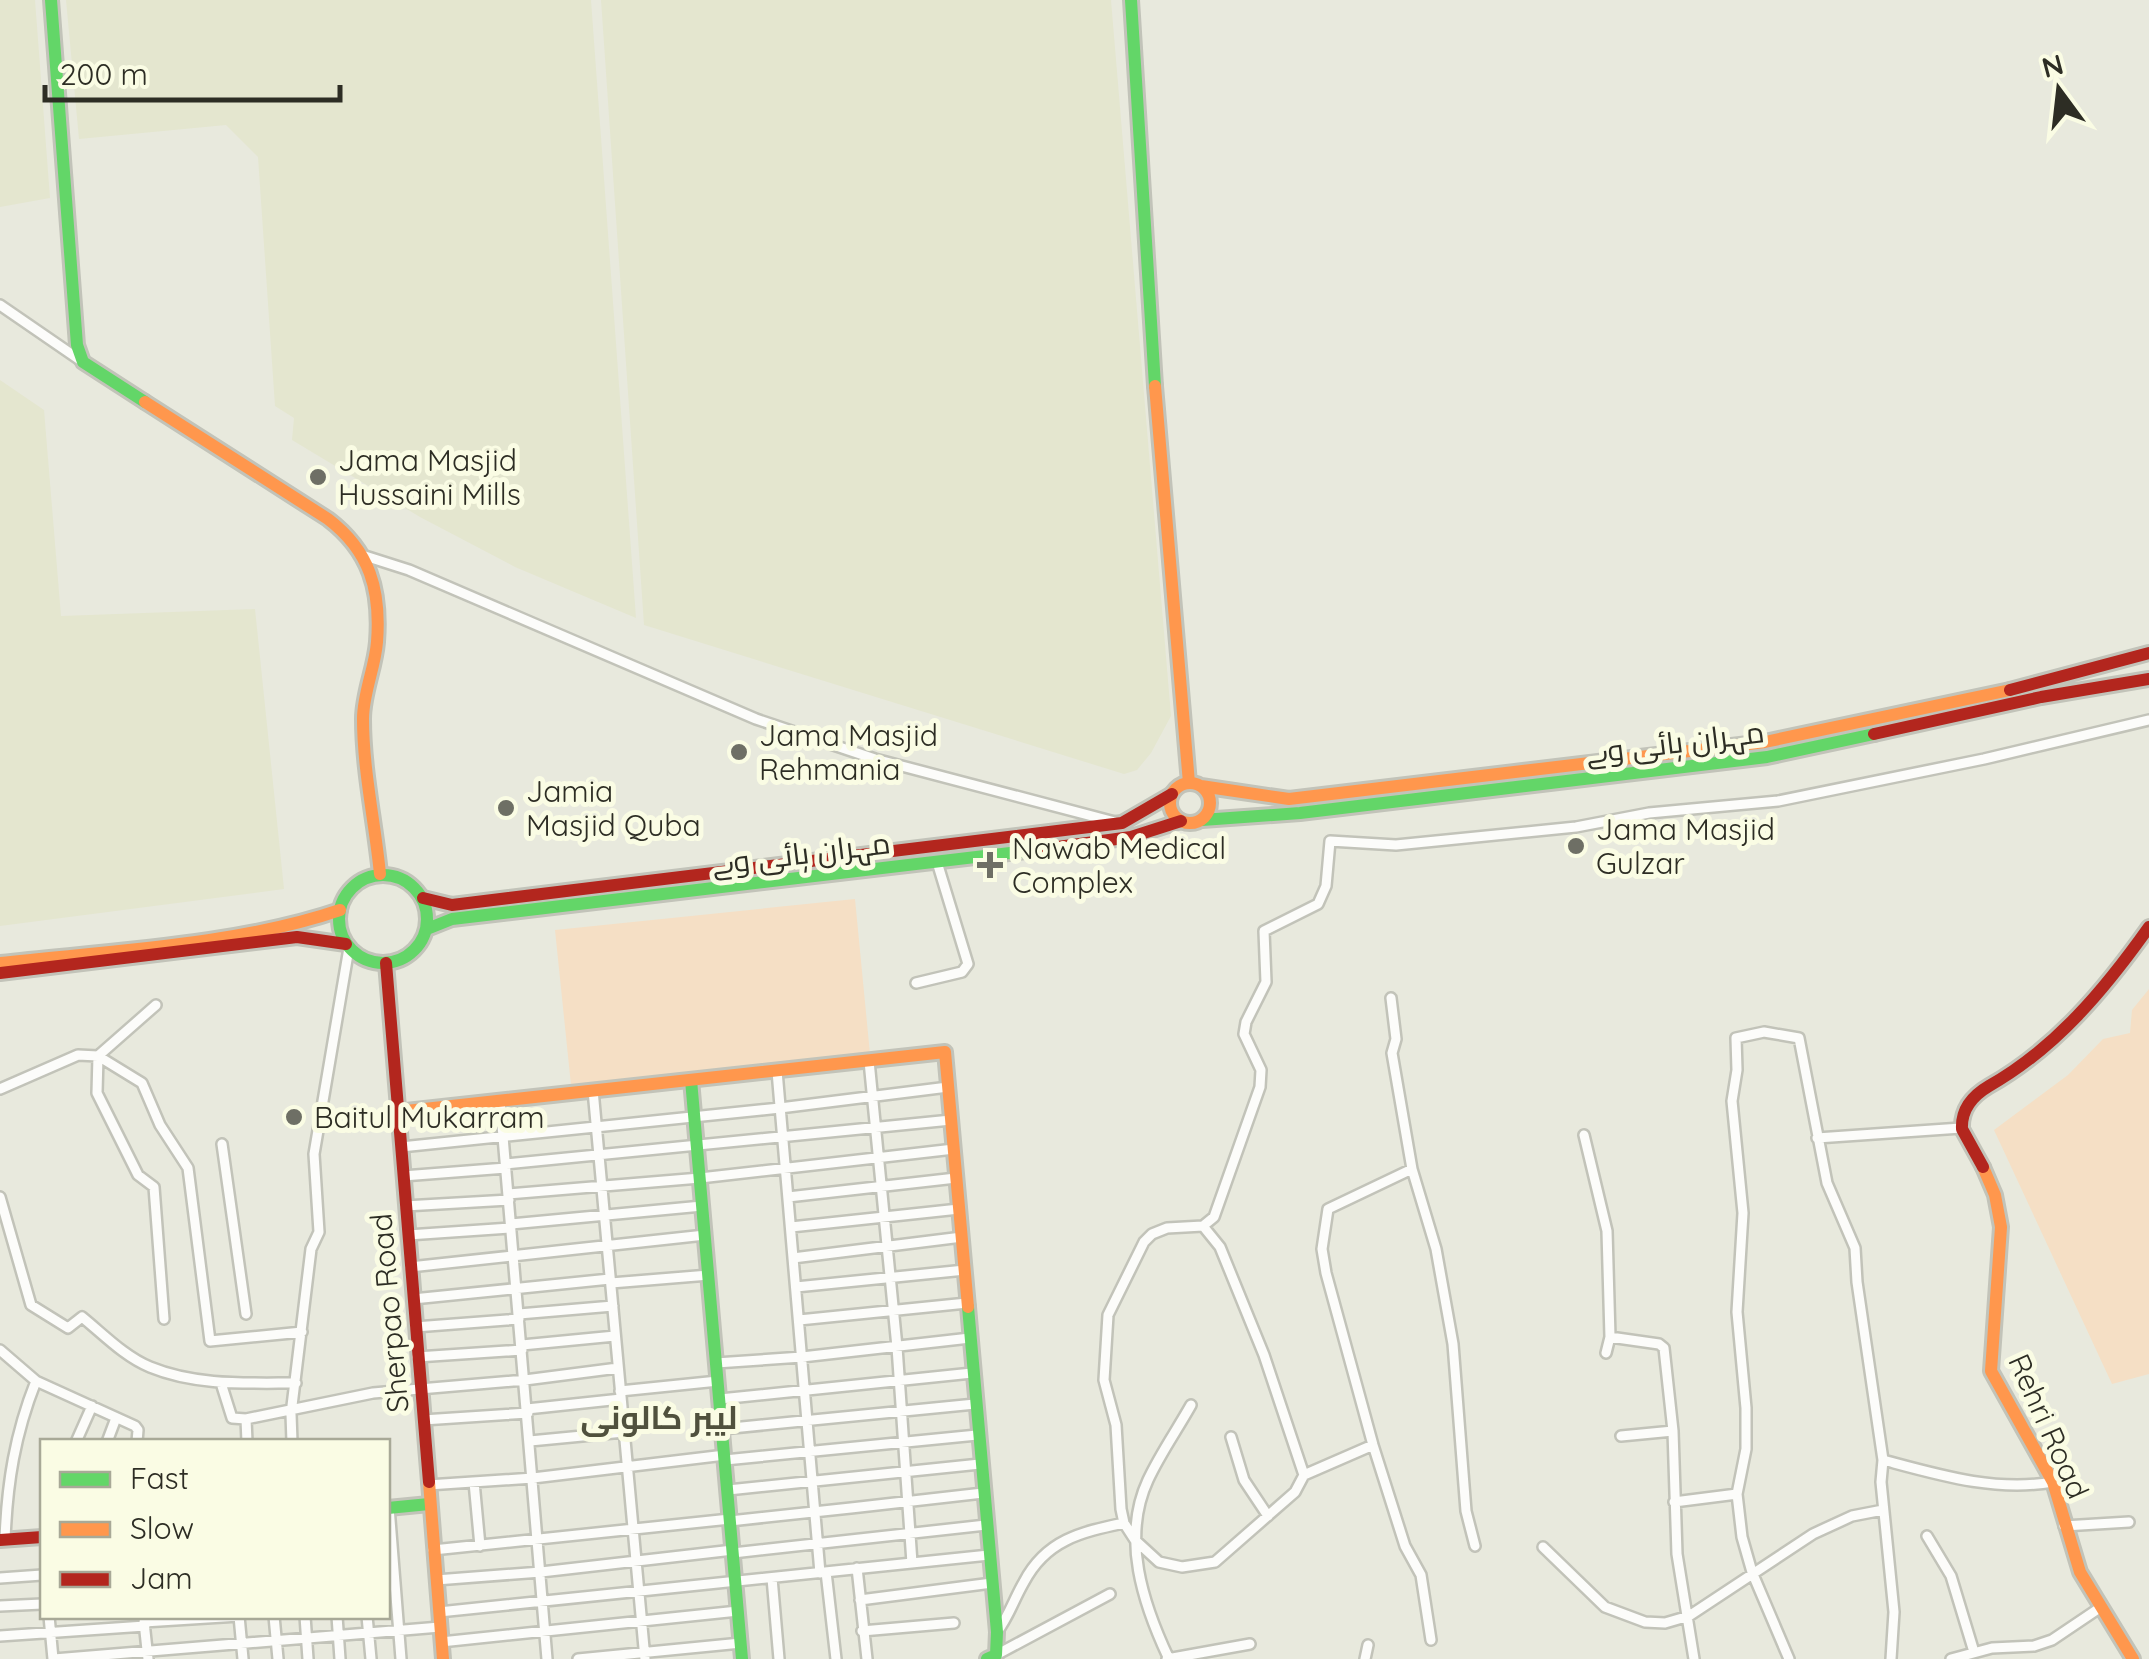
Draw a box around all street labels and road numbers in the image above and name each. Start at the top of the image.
street label: مہران ہائی وے [1584,712,1767,774]
street label: مہران ہائی وے [710,823,893,885]
street label: Sherpao Road [361,1212,417,1414]
street label: Rehri Road [2000,1348,2098,1504]

